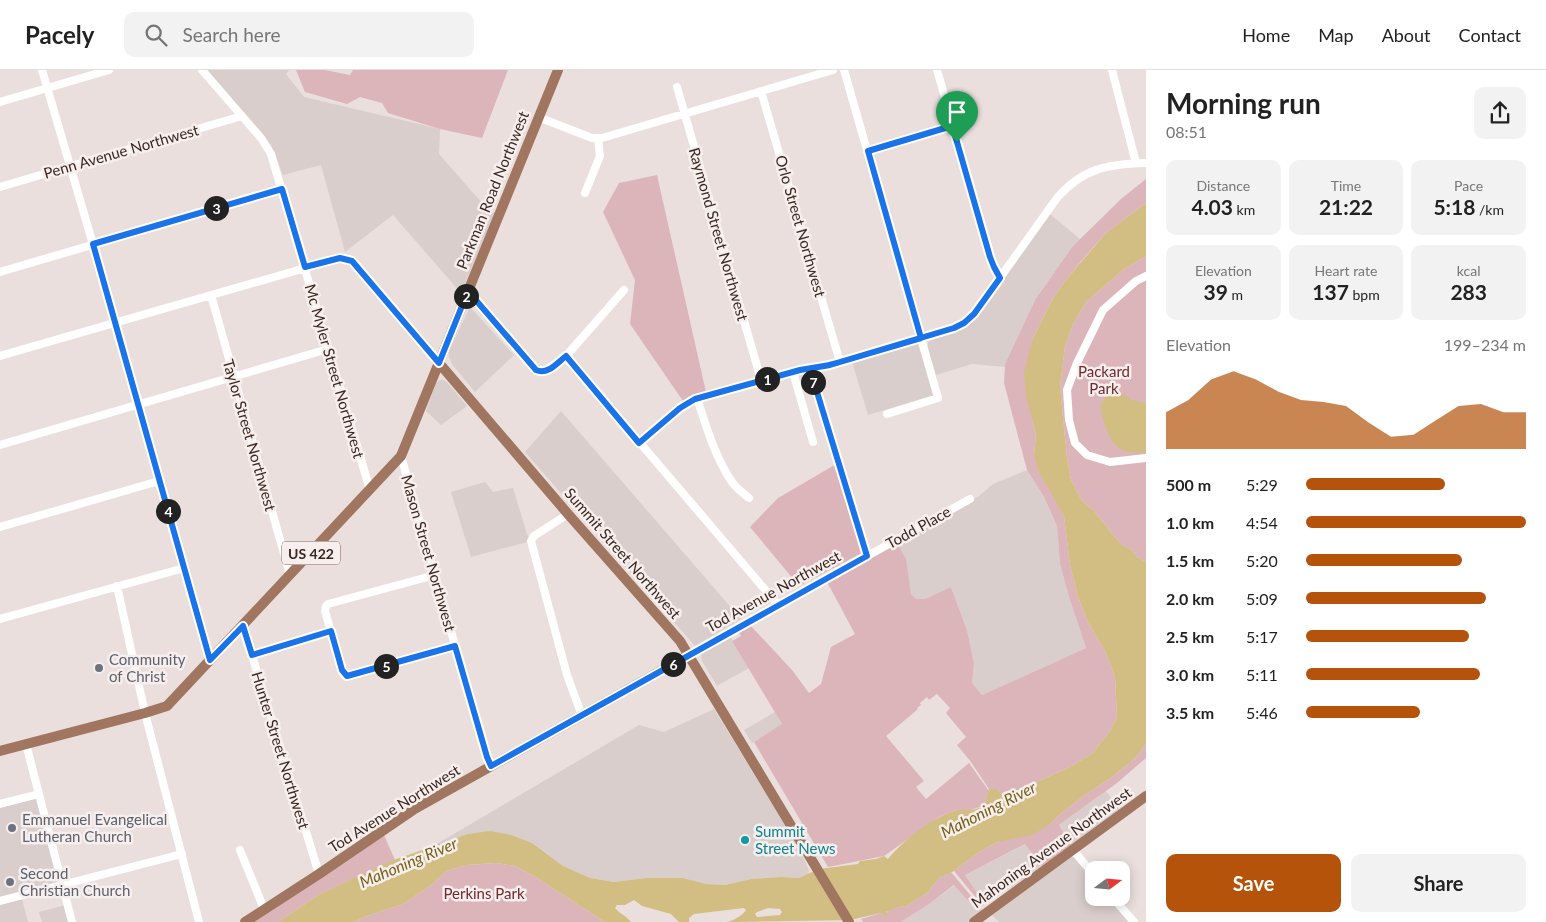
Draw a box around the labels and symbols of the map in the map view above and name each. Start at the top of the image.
pin [936,91,978,142]
street label: Parkman Road Northwest [452,108,532,272]
street label: Penn Avenue Northwest [41,120,201,182]
street label: Raymond Street Northwest [686,145,753,323]
street label: Orlo Street Northwest [772,153,830,300]
pin: 3 [204,196,228,220]
street label: Mc Myler Street Northwest [301,282,369,461]
pin: 2 [454,284,478,308]
street label: Taylor Street Northwest [220,357,280,513]
park label: Packard Park [1078,362,1130,397]
pin: 1 [754,366,780,392]
pin: 7 [800,370,826,394]
street label: Mason Street Northwest [398,473,460,634]
street label: Summit Street Northwest [561,484,685,623]
pin: 4 [156,498,180,524]
street label: Todd Place [883,502,954,552]
road number: US 422 [282,542,340,564]
street label: Tod Avenue Northwest [703,546,844,636]
place label: Community of Christ [109,650,186,685]
pin: 6 [660,652,686,676]
pin: 5 [374,654,398,678]
marker: Community of Christ [93,662,105,674]
street label: Hunter Street Northwest [248,669,314,832]
street label: Tod Avenue Northwest [325,760,463,856]
water label: Mahoning River [937,777,1039,841]
street label: Mahoning Avenue Northwest [967,783,1135,911]
place label: Emmanuel Evangelical Lutheran Church [22,810,167,845]
marker: Emmanuel Evangelical Lutheran Church [6,822,18,834]
place label: Summit Street News [755,822,836,857]
water label: Mahoning River [356,833,460,891]
marker: Summit Street News [739,834,751,846]
north arrow [1085,861,1130,906]
place label: Second Christian Church [20,864,130,899]
marker: Second Christian Church [4,876,16,888]
park label: Perkins Park [443,884,525,902]

